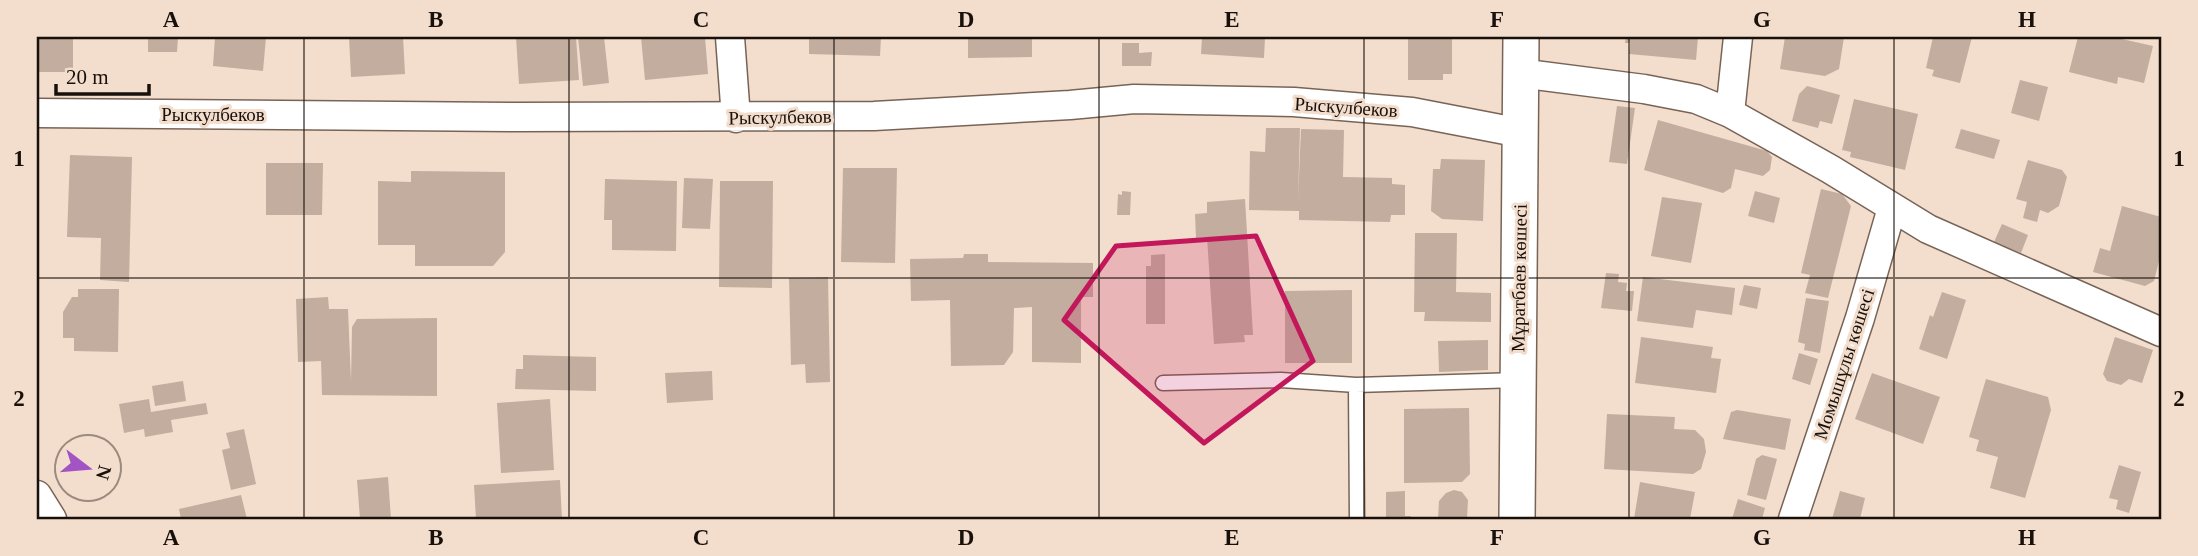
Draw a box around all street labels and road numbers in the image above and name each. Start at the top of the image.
street label: Рыскулбеков [1294,93,1398,121]
street label: Рыскулбеков [161,104,265,125]
street label: Рыскулбеков [728,106,832,128]
street label: Мұратбаев көшесі [1507,204,1531,352]
street label: Момышұлы көшесі [1810,286,1878,442]

